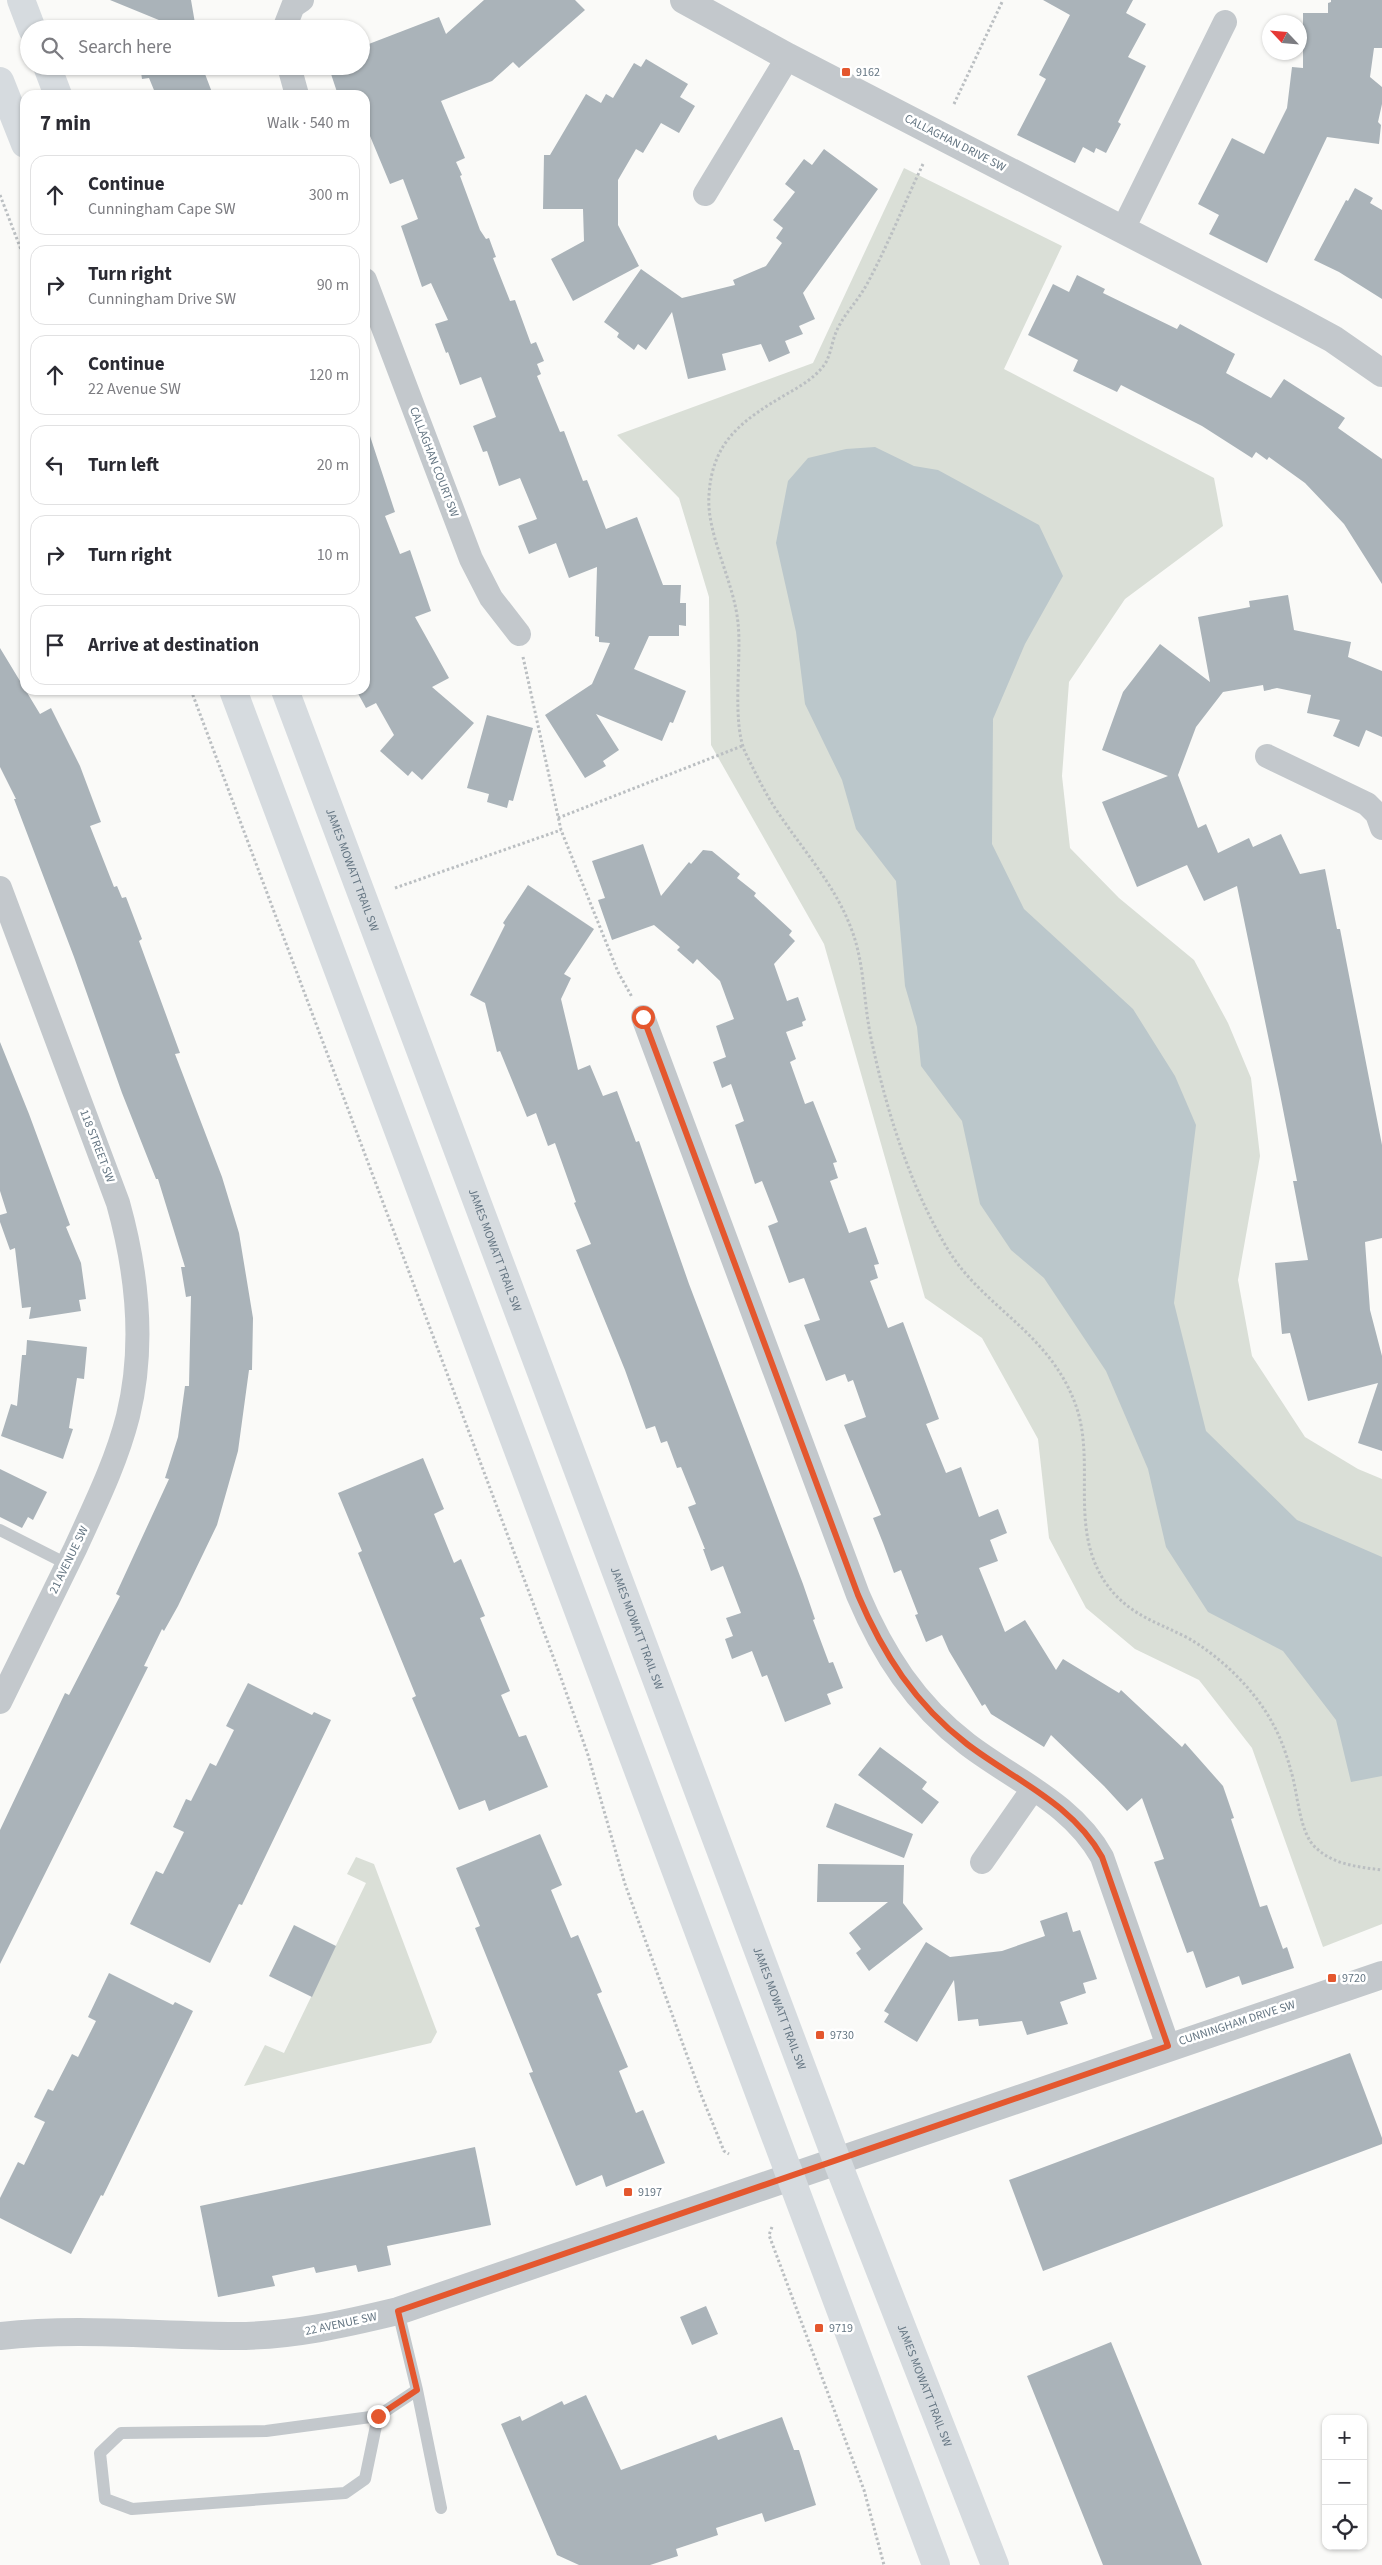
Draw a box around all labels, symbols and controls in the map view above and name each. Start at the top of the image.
north arrow [1262,15,1307,60]
search box [20,20,370,75]
icon: search [38,34,66,62]
text: Search here [78,34,172,61]
place label: 9162 [856,64,880,81]
marker: 9162 [840,66,852,78]
text: 7 min [40,108,91,138]
street label: CALLAGHAN DRIVE SW [901,110,1009,176]
text: Walk · 540 m [267,112,350,134]
text: Continue [88,171,165,198]
icon: ahead [41,181,69,209]
text: 300 m [309,184,349,206]
text: Cunningham Cape SW [88,198,236,220]
text: Turn right [88,261,172,288]
icon: right [41,271,69,299]
text: 90 m [317,274,349,296]
text: Cunningham Drive SW [88,288,236,310]
text: Continue [88,351,165,378]
icon: ahead [41,361,69,389]
text: 120 m [309,364,349,386]
text: 22 Avenue SW [88,378,181,400]
street label: CALLAGHAN COURT SW [405,404,463,520]
icon: left [41,451,69,479]
text: Turn left [88,452,159,479]
text: 20 m [317,454,349,476]
icon: right [41,541,69,569]
text: Turn right [88,542,172,569]
text: 10 m [317,544,349,566]
icon: arrive [41,631,69,659]
text: Arrive at destination [88,632,259,659]
street label: JAMES MOWATT TRAIL SW [322,806,384,934]
route start [632,1006,655,1029]
street label: 118 STREET SW [75,1107,119,1186]
street label: JAMES MOWATT TRAIL SW [464,1186,526,1314]
street label: 21 AVENUE SW [45,1523,93,1597]
street label: JAMES MOWATT TRAIL SW [606,1564,668,1693]
street label: JAMES MOWATT TRAIL SW [749,1944,811,2073]
place label: 9720 [1342,1970,1366,1987]
marker: 9720 [1326,1972,1338,1984]
street label: CUNNINGHAM DRIVE SW [1176,1996,1298,2050]
place label: 9730 [830,2027,854,2044]
marker: 9730 [814,2029,826,2041]
place label: 9197 [638,2184,662,2201]
marker: 9197 [622,2186,634,2198]
street label: 22 AVENUE SW [303,2308,379,2340]
place label: 9719 [829,2320,853,2337]
street label: JAMES MOWATT TRAIL SW [893,2321,957,2450]
marker: 9719 [813,2322,825,2334]
route end [367,2405,390,2428]
map controls [1322,2415,1367,2550]
button: + [1322,2415,1367,2460]
button: − [1322,2460,1367,2505]
button: locate [1322,2505,1367,2550]

